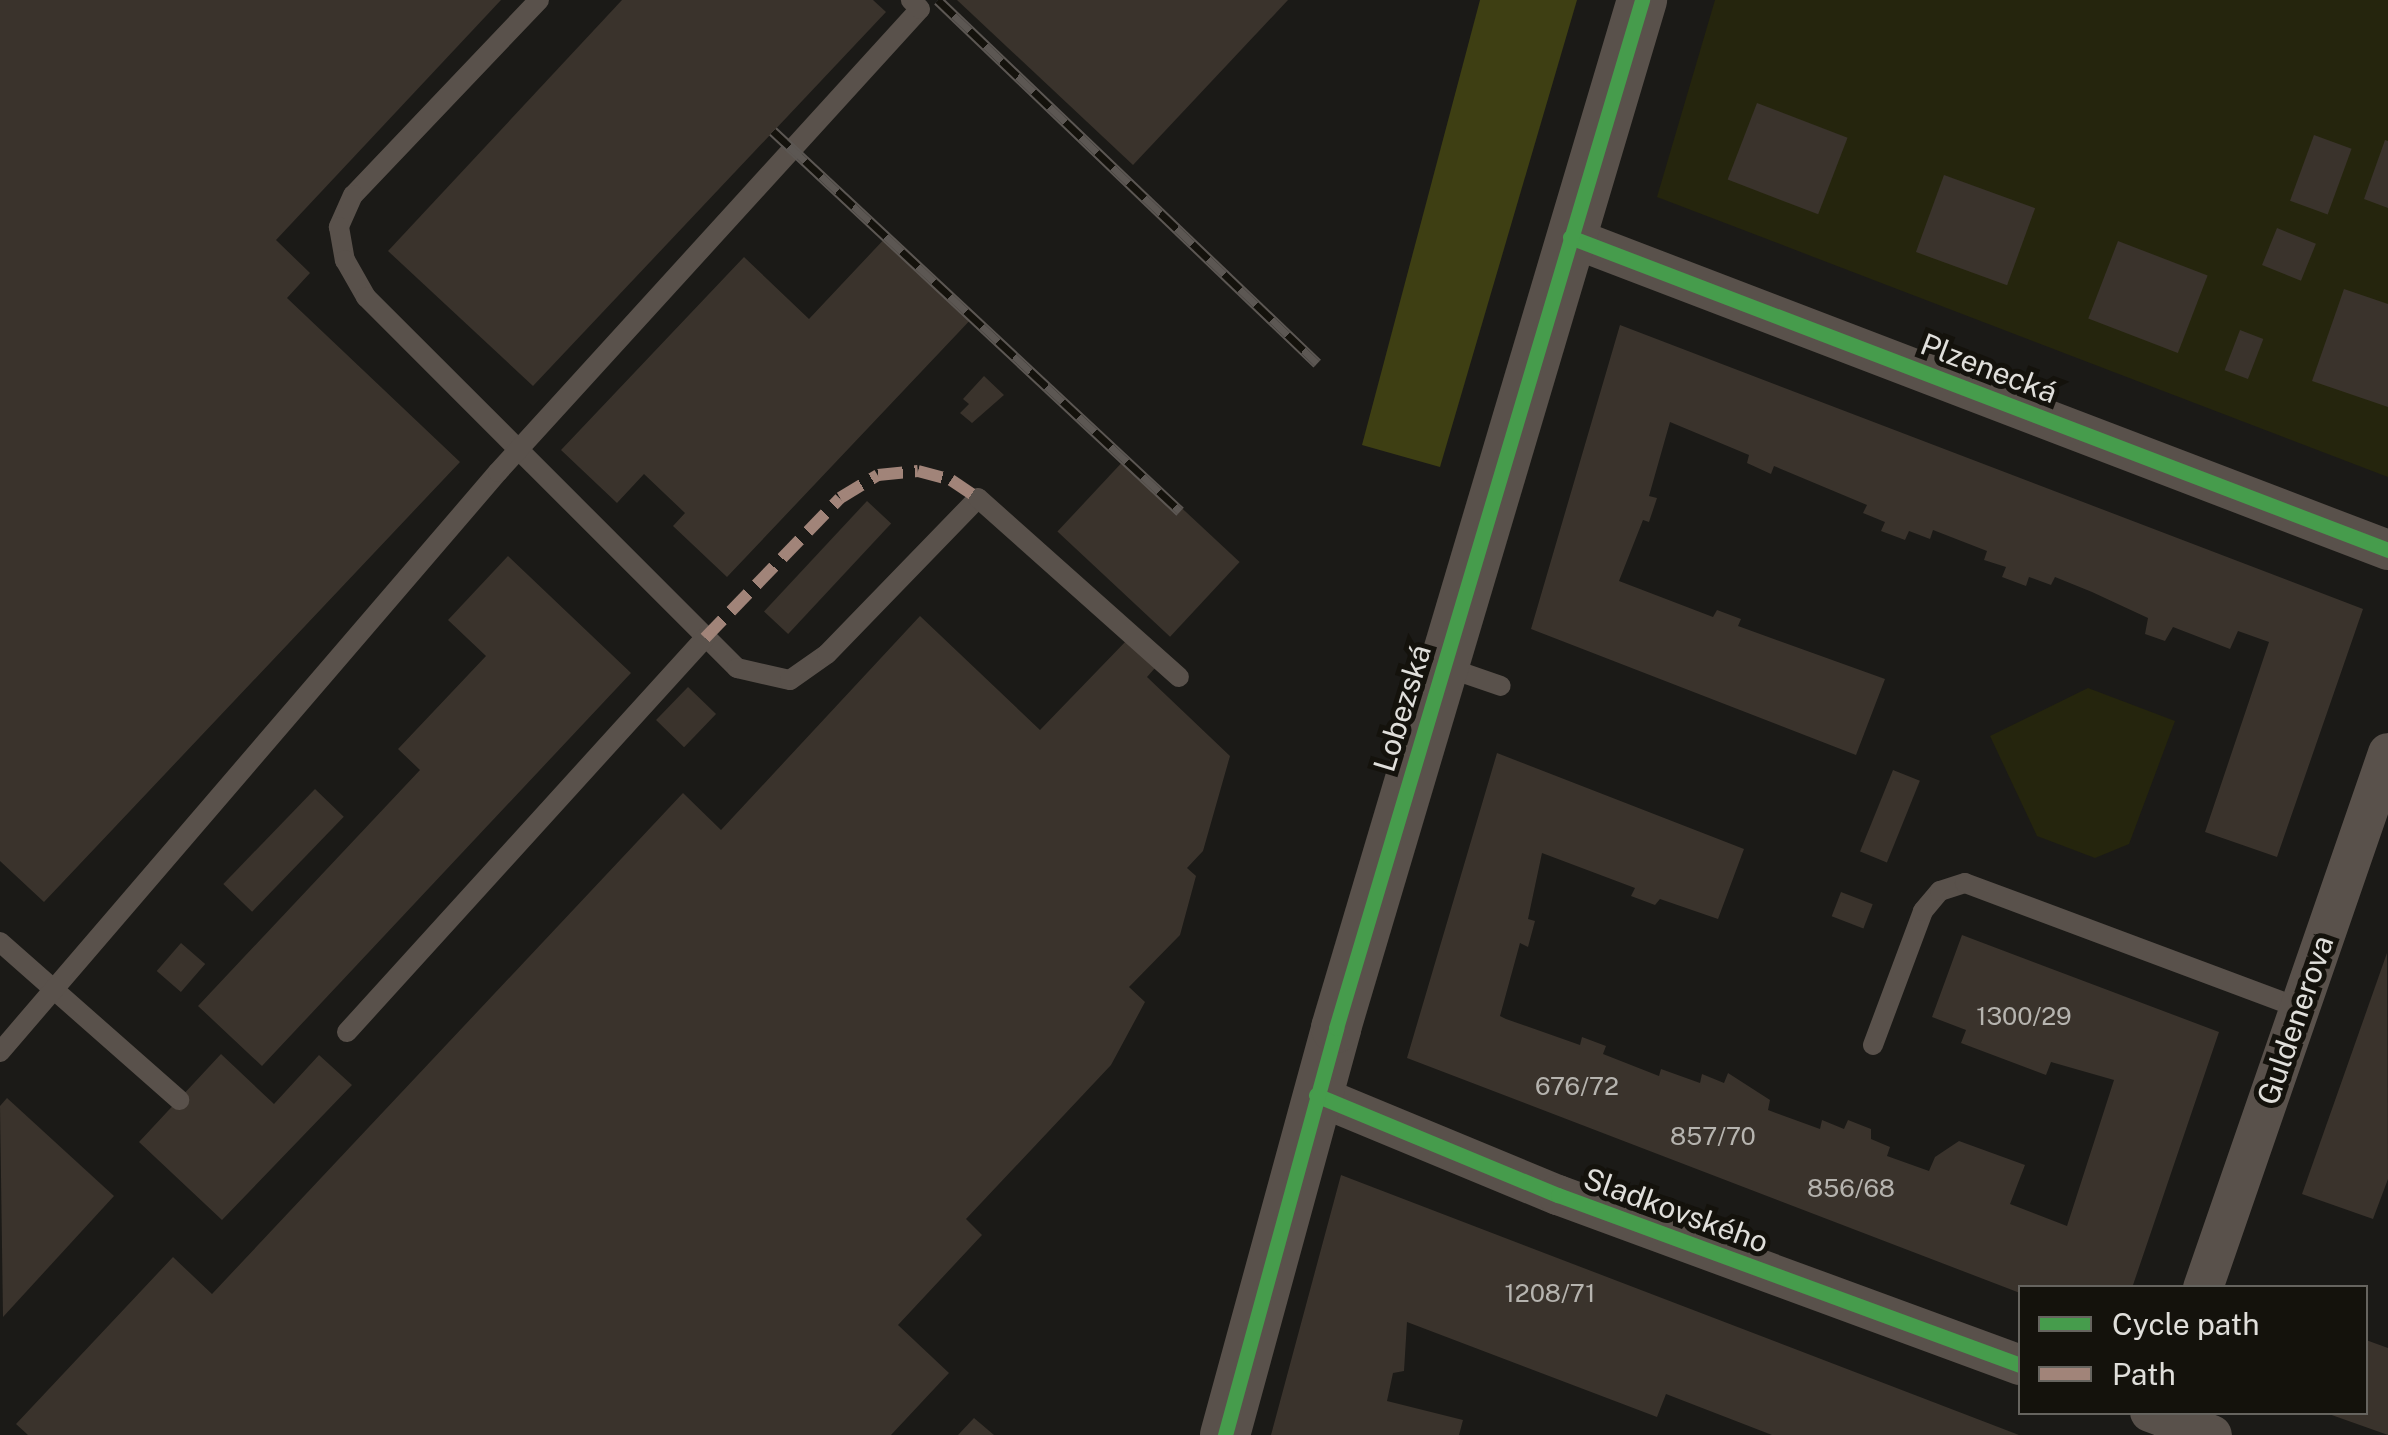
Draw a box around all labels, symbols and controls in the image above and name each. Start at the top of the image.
street label: Plzenecká [1916,326,2062,410]
street label: Lobezská [1366,640,1438,776]
street label: Guldenerova [2249,931,2341,1109]
house number: 1300/29 [1976,1001,2072,1031]
house number: 676/72 [1535,1071,1619,1101]
house number: 857/70 [1670,1121,1756,1151]
street label: Sladkovského [1579,1160,1773,1260]
house number: 856/68 [1807,1173,1895,1203]
house number: 1208/71 [1505,1278,1595,1308]
legend [2018,1285,2368,1415]
text: Cycle path [2112,1306,2260,1342]
text: Path [2112,1356,2176,1392]

